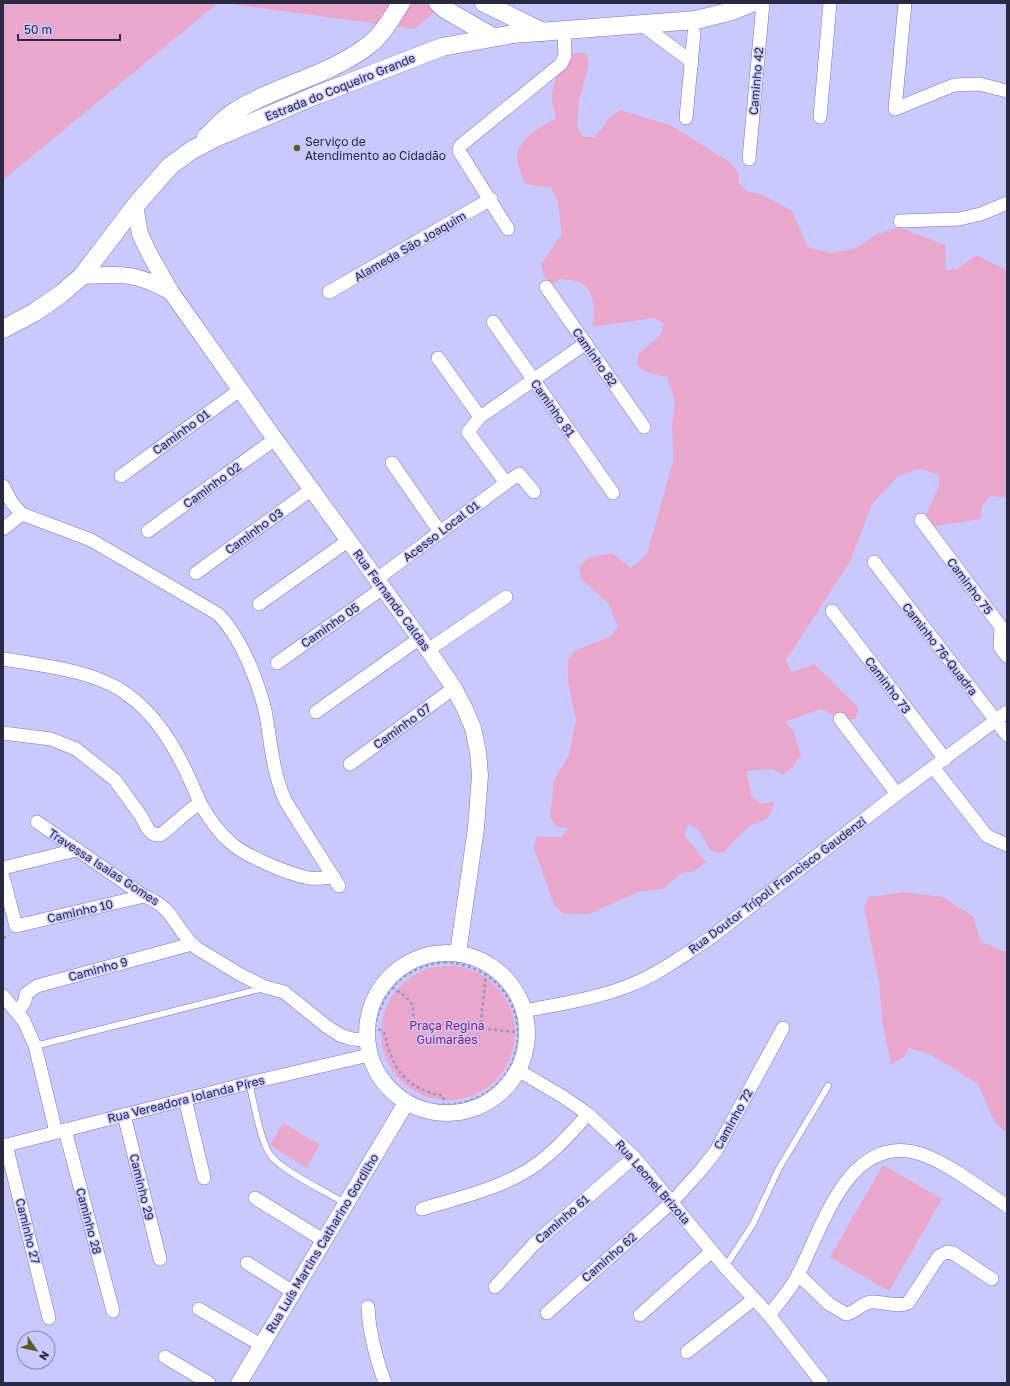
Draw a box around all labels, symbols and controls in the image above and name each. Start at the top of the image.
scale bar [18,16,120,42]
text: 50 m [24,22,52,37]
street label: Caminho 42 [746,46,766,116]
street label: Estrada do Coqueiro Grande [263,50,417,124]
place label: Serviço de Atendimento ao Cidadão [305,134,446,163]
marker: Serviço de Atendimento ao Cidadão [292,143,302,153]
street label: Alameda São Joaquim [351,208,469,284]
street label: Caminho 82 [569,325,621,389]
street label: Caminho 81 [528,376,578,440]
street label: Caminho 01 [149,406,213,458]
street label: Caminho 02 [180,459,244,511]
street label: Acesso Local 01 [400,497,482,565]
street label: Caminho 03 [222,505,286,557]
street label: Rua Fernando Caldas [350,546,434,654]
street label: Caminho 75 [944,555,996,617]
street label: Caminho 05 [298,599,362,651]
street label: Caminho 76-Quadra [899,600,981,698]
street label: Caminho 73 [862,654,914,716]
street label: Caminho 07 [370,700,434,752]
street label: Rua Doutor Trípoli Francisco Gaudenzi [685,813,869,957]
street label: Travessa Isaias Gomes [46,826,162,908]
street label: Caminho 10 [46,896,114,926]
street label: Caminho 9 [67,954,129,984]
park label: Praça Regina Guimarães [409,1018,485,1047]
street label: Rua Vereadora Iolanda Píres [106,1072,266,1126]
street label: Caminho 72 [710,1086,756,1152]
street label: Rua Leonel Brizola [612,1137,694,1227]
street label: Rua Luís Martins Catharino Gordilho [262,1151,382,1335]
street label: Caminho 29 [127,1152,157,1222]
street label: Caminho 28 [73,1186,105,1256]
street label: Caminho 61 [532,1191,592,1247]
street label: Caminho 27 [13,1197,43,1265]
street label: Caminho 62 [578,1229,640,1285]
north arrow [16,1330,56,1370]
text: N [37,1349,52,1363]

